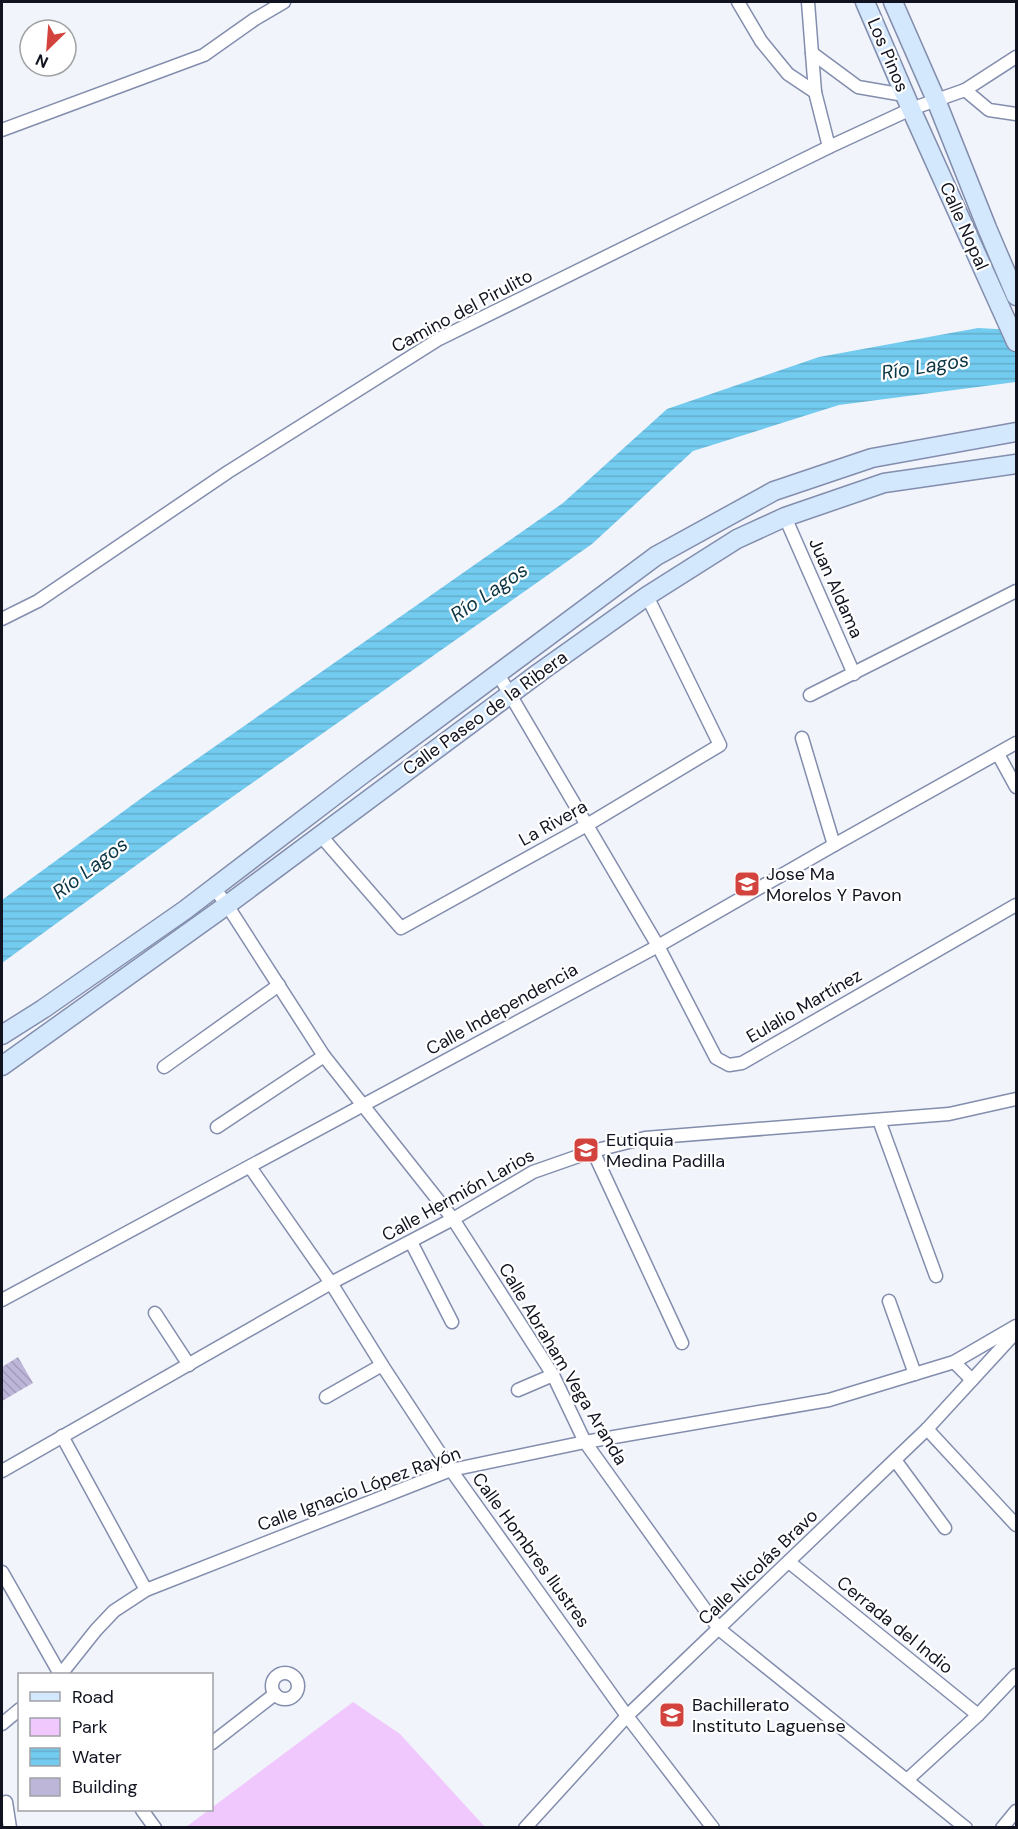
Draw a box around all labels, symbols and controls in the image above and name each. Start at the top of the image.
street label: Los Pinos [862,14,914,96]
north arrow [18,18,78,78]
text: N [32,49,52,73]
street label: Calle Nopal [934,178,994,274]
street label: Camino del Pirulito [387,264,537,358]
water label: Río Lagos [879,346,971,386]
street label: Juan Aldama [803,534,869,642]
water label: Río Lagos [445,557,533,627]
street label: Calle Paseo de la Ribera [398,645,572,781]
street label: La Rivera [514,794,592,852]
water label: Río Lagos [47,831,133,905]
place label: Jose Ma Morelos Y Pavon [766,862,902,907]
school or university icon: Jose Ma Morelos Y Pavon [732,869,762,899]
street label: Calle Independencia [422,957,582,1061]
street label: Eulalio Martínez [742,963,866,1049]
place label: Eutiquia Medina Padilla [606,1128,725,1173]
school or university icon: Eutiquia Medina Padilla [571,1135,601,1165]
street label: Calle Hermión Larios [377,1143,539,1247]
street label: Calle Abraham Vega Aranda [493,1258,633,1470]
street label: Calle Ignacio López Rayón [254,1441,464,1537]
street label: Calle Hombres Ilustres [467,1468,595,1632]
street label: Calle Nicolás Bravo [693,1504,823,1630]
street label: Cerrada del Indio [832,1571,958,1679]
legend [18,1673,213,1811]
text: Road [72,1685,114,1709]
place label: Bachillerato Instituto Laguense [692,1693,846,1738]
school or university icon: Bachillerato Instituto Laguense [657,1700,687,1730]
text: Park [72,1715,108,1739]
text: Water [72,1745,122,1769]
text: Building [72,1775,137,1799]

